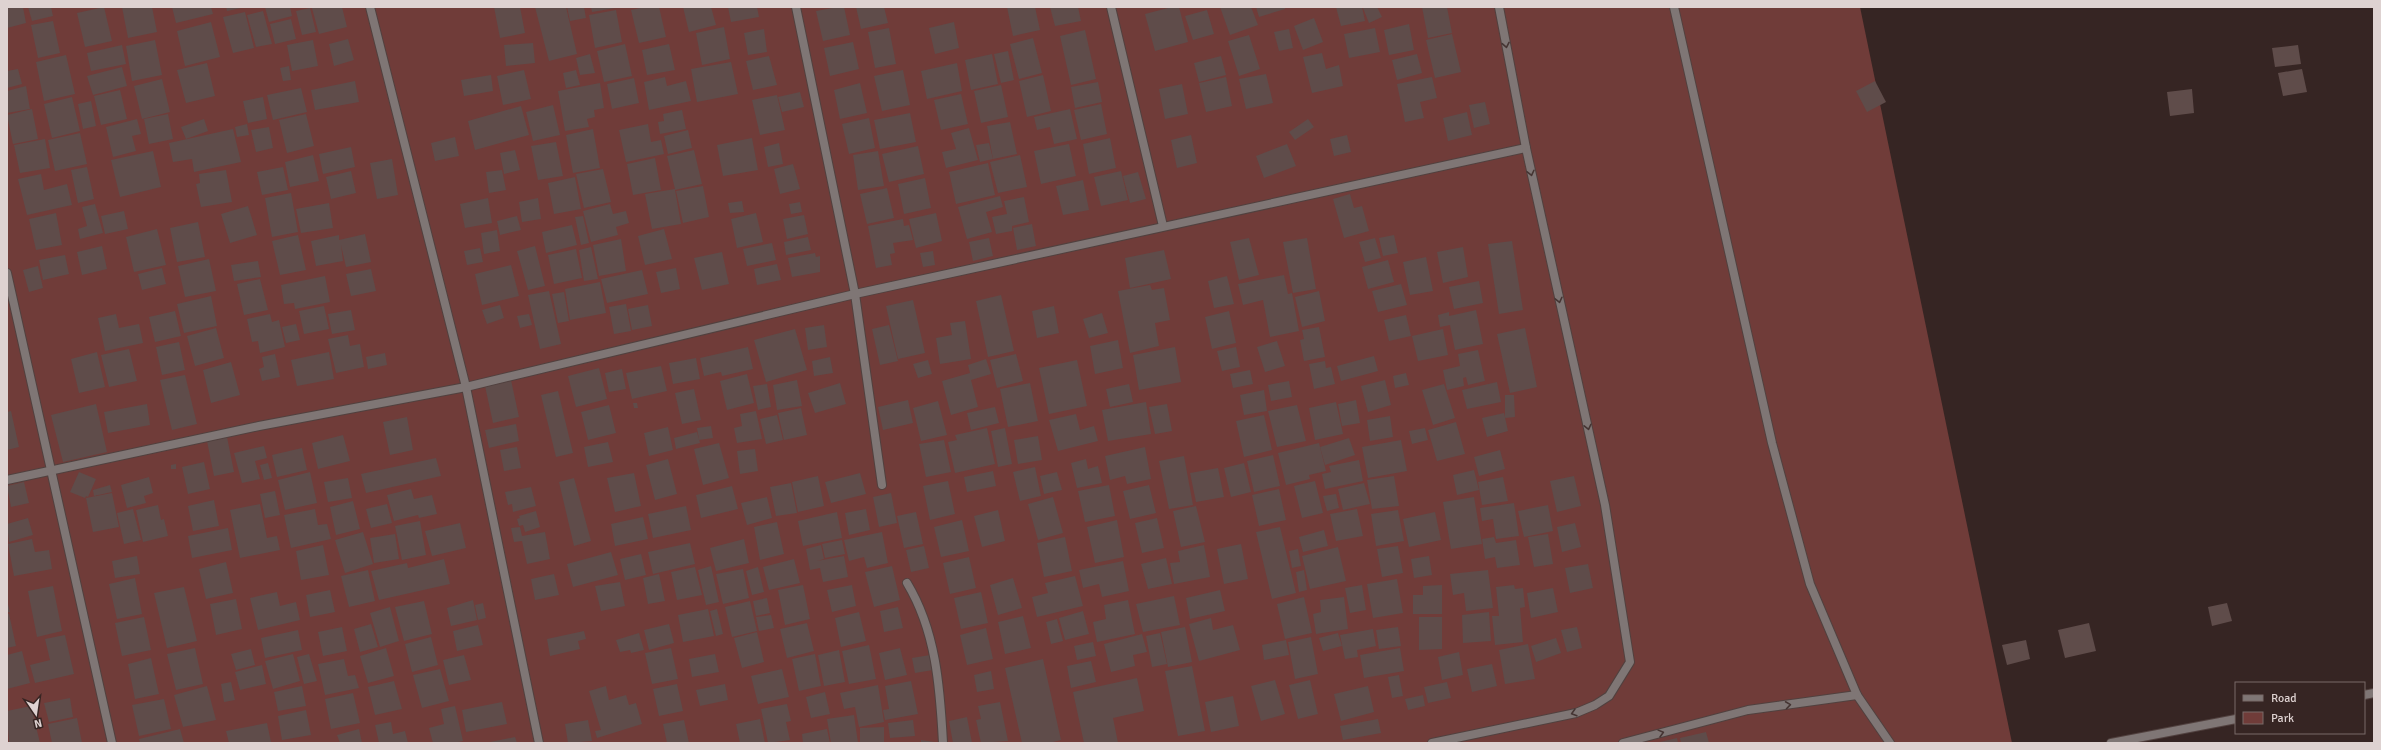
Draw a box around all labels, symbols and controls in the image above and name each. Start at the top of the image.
one-way arrow [1501,42,1510,48]
one-way arrow [1526,169,1535,176]
one-way arrow [1555,297,1563,303]
one-way arrow [1583,423,1591,430]
legend [2235,682,2365,734]
text: Road [2271,691,2297,706]
north arrow [16,694,56,734]
one-way arrow [1785,701,1791,710]
one-way arrow [1571,708,1577,716]
text: Park [2271,711,2294,726]
text: N [33,716,43,730]
one-way arrow [1657,729,1664,738]

